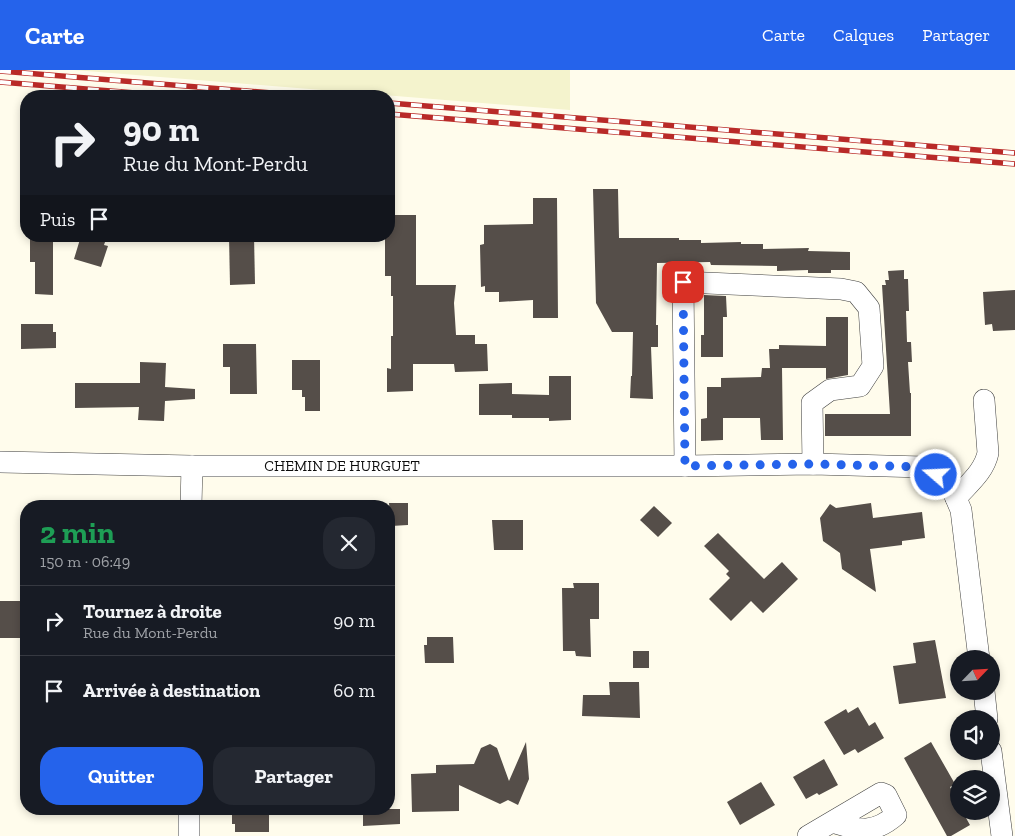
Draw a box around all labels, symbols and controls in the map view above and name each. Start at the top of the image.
text: Carte [25,21,84,50]
text: Carte [762,24,805,46]
text: Calques [833,24,894,46]
text: Partager [922,24,990,46]
text: 90 m [123,108,199,150]
icon: right [40,110,105,175]
text: Rue du Mont-Perdu [123,150,308,177]
icon: arrive [85,205,113,233]
text: Puis [40,208,75,231]
pin [662,261,704,303]
icon: arrive [669,268,697,296]
position arrow [909,448,961,500]
street label: CHEMIN DE HURGUET [264,457,420,475]
text: 2 min [40,515,115,551]
button: close [323,517,375,569]
text: 150 m · 06:49 [40,552,130,571]
text: Tournez à droite [83,600,222,623]
icon: right [40,607,68,635]
text: 90 m [333,609,375,632]
text: Rue du Mont-Perdu [83,623,217,642]
north arrow [950,650,1000,700]
map controls [950,650,1000,820]
icon: arrive [40,677,68,705]
text: Arrivée à destination [83,679,260,702]
text: 60 m [333,679,375,702]
button: sound [950,710,1000,760]
button: Quitter [40,747,203,805]
button: Partager [213,747,375,805]
button: layers [950,770,1000,820]

